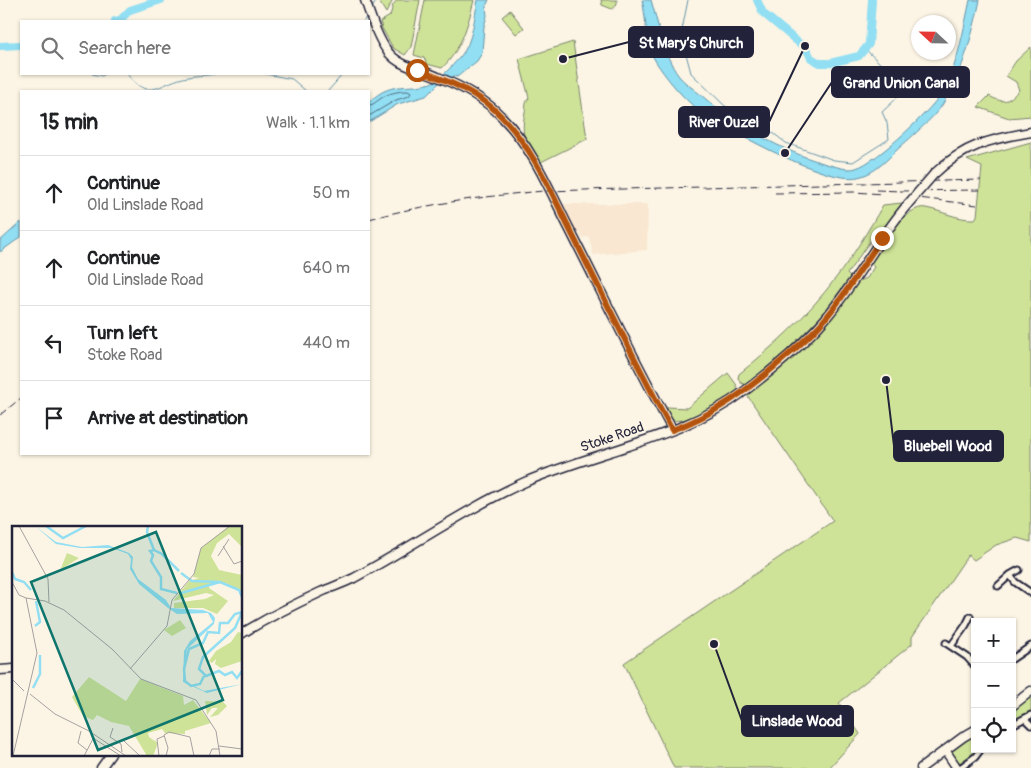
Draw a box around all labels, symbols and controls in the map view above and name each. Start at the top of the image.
north arrow [911,15,956,60]
search box [20,20,370,75]
callout: St Mary’s Church [629,27,753,57]
icon: search [38,34,66,62]
text: St Mary’s Church [639,34,743,53]
text: Search here [78,36,171,60]
route start [406,59,429,82]
callout: Grand Union Canal [832,67,969,97]
text: Grand Union Canal [843,74,959,93]
callout: River Ouzel [679,107,769,137]
text: 15 min [40,109,98,136]
text: Walk · 1.1 km [266,113,350,133]
text: River Ouzel [689,113,759,132]
text: Continue [87,171,160,195]
icon: ahead [40,179,68,207]
text: 50 m [313,183,350,203]
text: Old Linslade Road [87,195,204,215]
route end [871,227,894,250]
text: Continue [87,246,160,270]
icon: ahead [40,254,68,282]
text: 640 m [303,258,350,278]
text: Old Linslade Road [87,270,204,290]
text: Turn left [87,321,157,345]
icon: left [40,329,68,357]
text: 440 m [303,333,350,353]
text: Stoke Road [87,345,163,365]
icon: arrive [40,404,68,432]
text: Arrive at destination [87,406,248,430]
street label: Stoke Road [578,418,646,456]
callout: Bluebell Wood [894,431,1003,461]
text: Bluebell Wood [904,437,992,456]
inset map [12,526,242,756]
map controls [971,618,1016,753]
button: + [971,618,1016,663]
button: − [971,663,1016,708]
callout: Linslade Wood [742,706,853,736]
button: locate [971,708,1016,753]
text: Linslade Wood [752,712,842,731]

